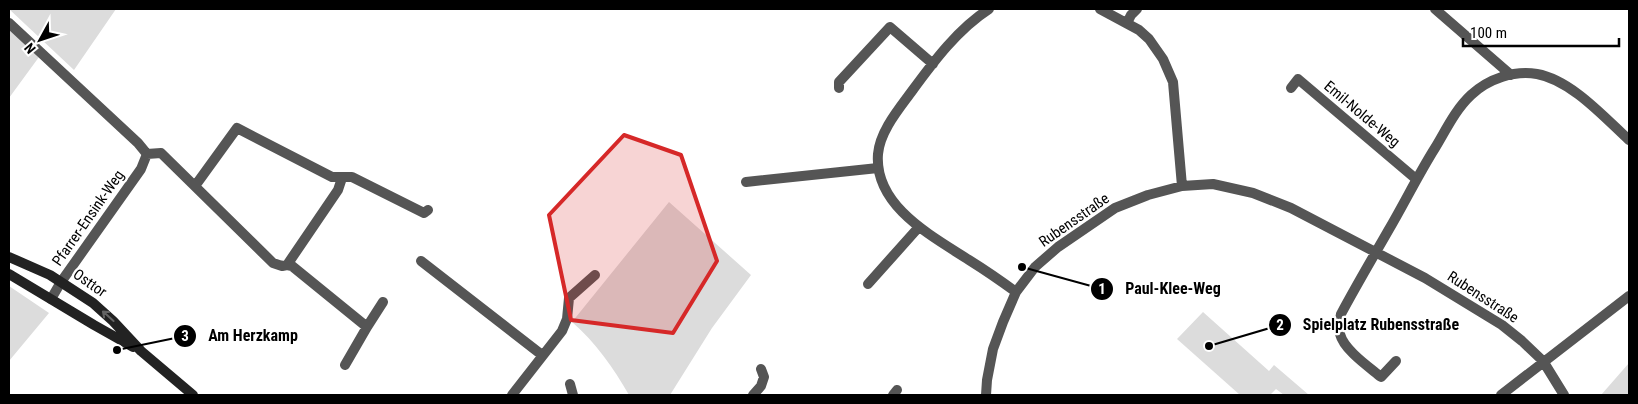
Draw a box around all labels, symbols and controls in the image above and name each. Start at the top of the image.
north arrow [15,15,65,65]
scale bar [1463,15,1619,47]
text: 100 m [1470,24,1507,42]
text: N [21,40,39,57]
street label: Emil-Nolde-Weg [1320,77,1404,151]
street label: Pfarrer-Ensink-Weg [48,167,128,269]
street label: Rubensstraße [1036,189,1112,251]
street label: Osttor [70,265,111,301]
street label: Rubensstraße [1444,267,1522,327]
callout: Paul-Klee-Weg [1090,273,1231,304]
text: Paul-Klee-Weg [1125,279,1221,298]
text: 1 [1098,280,1106,298]
callout: Spielplatz Rubensstraße [1268,309,1469,340]
one-way arrow [101,310,114,321]
text: Spielplatz Rubensstraße [1303,315,1460,334]
text: 2 [1276,316,1284,334]
callout: Am Herzkamp [173,320,308,351]
text: Am Herzkamp [208,326,298,345]
text: 3 [181,327,189,345]

